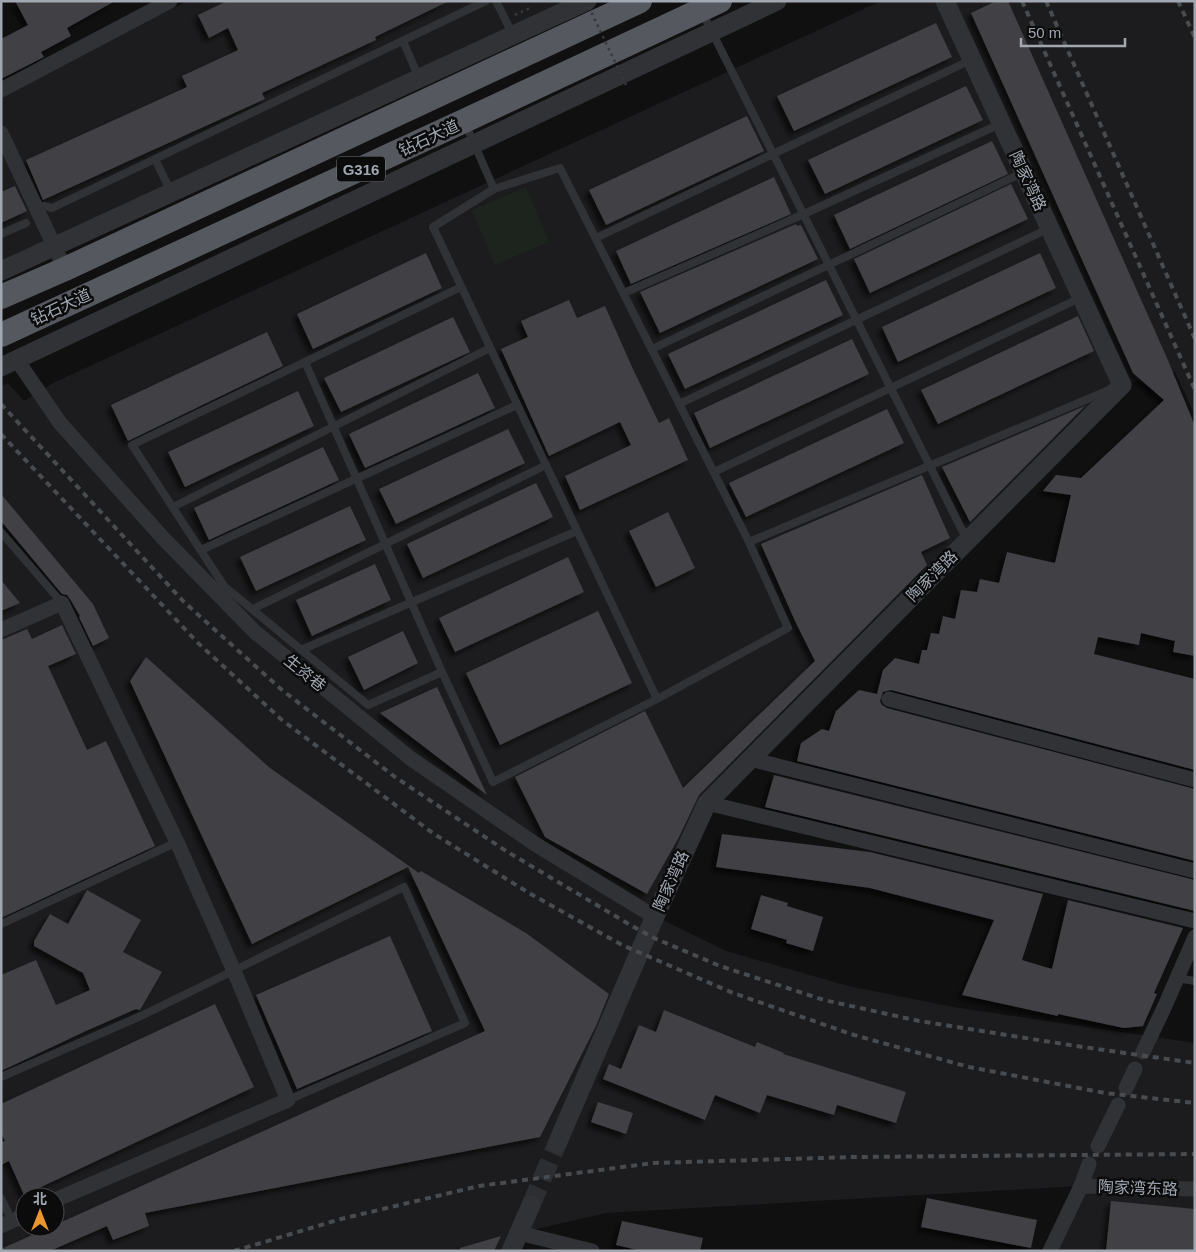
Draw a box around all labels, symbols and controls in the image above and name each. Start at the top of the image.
scale bar [1021,15,1125,47]
text: 50 m [1028,24,1061,41]
street label: 钻石大道 [396,117,462,159]
street label: 陶家湾路 [1007,148,1049,214]
road number: G316 [337,156,385,182]
street label: 钻石大道 [28,286,94,328]
street label: 陶家湾路 [903,547,961,605]
street label: 生资巷 [281,651,329,695]
street label: 陶家湾路 [650,848,692,914]
street label: 陶家湾东路 [1098,1178,1178,1198]
north arrow [15,1187,65,1237]
text: 北 [33,1191,47,1207]

